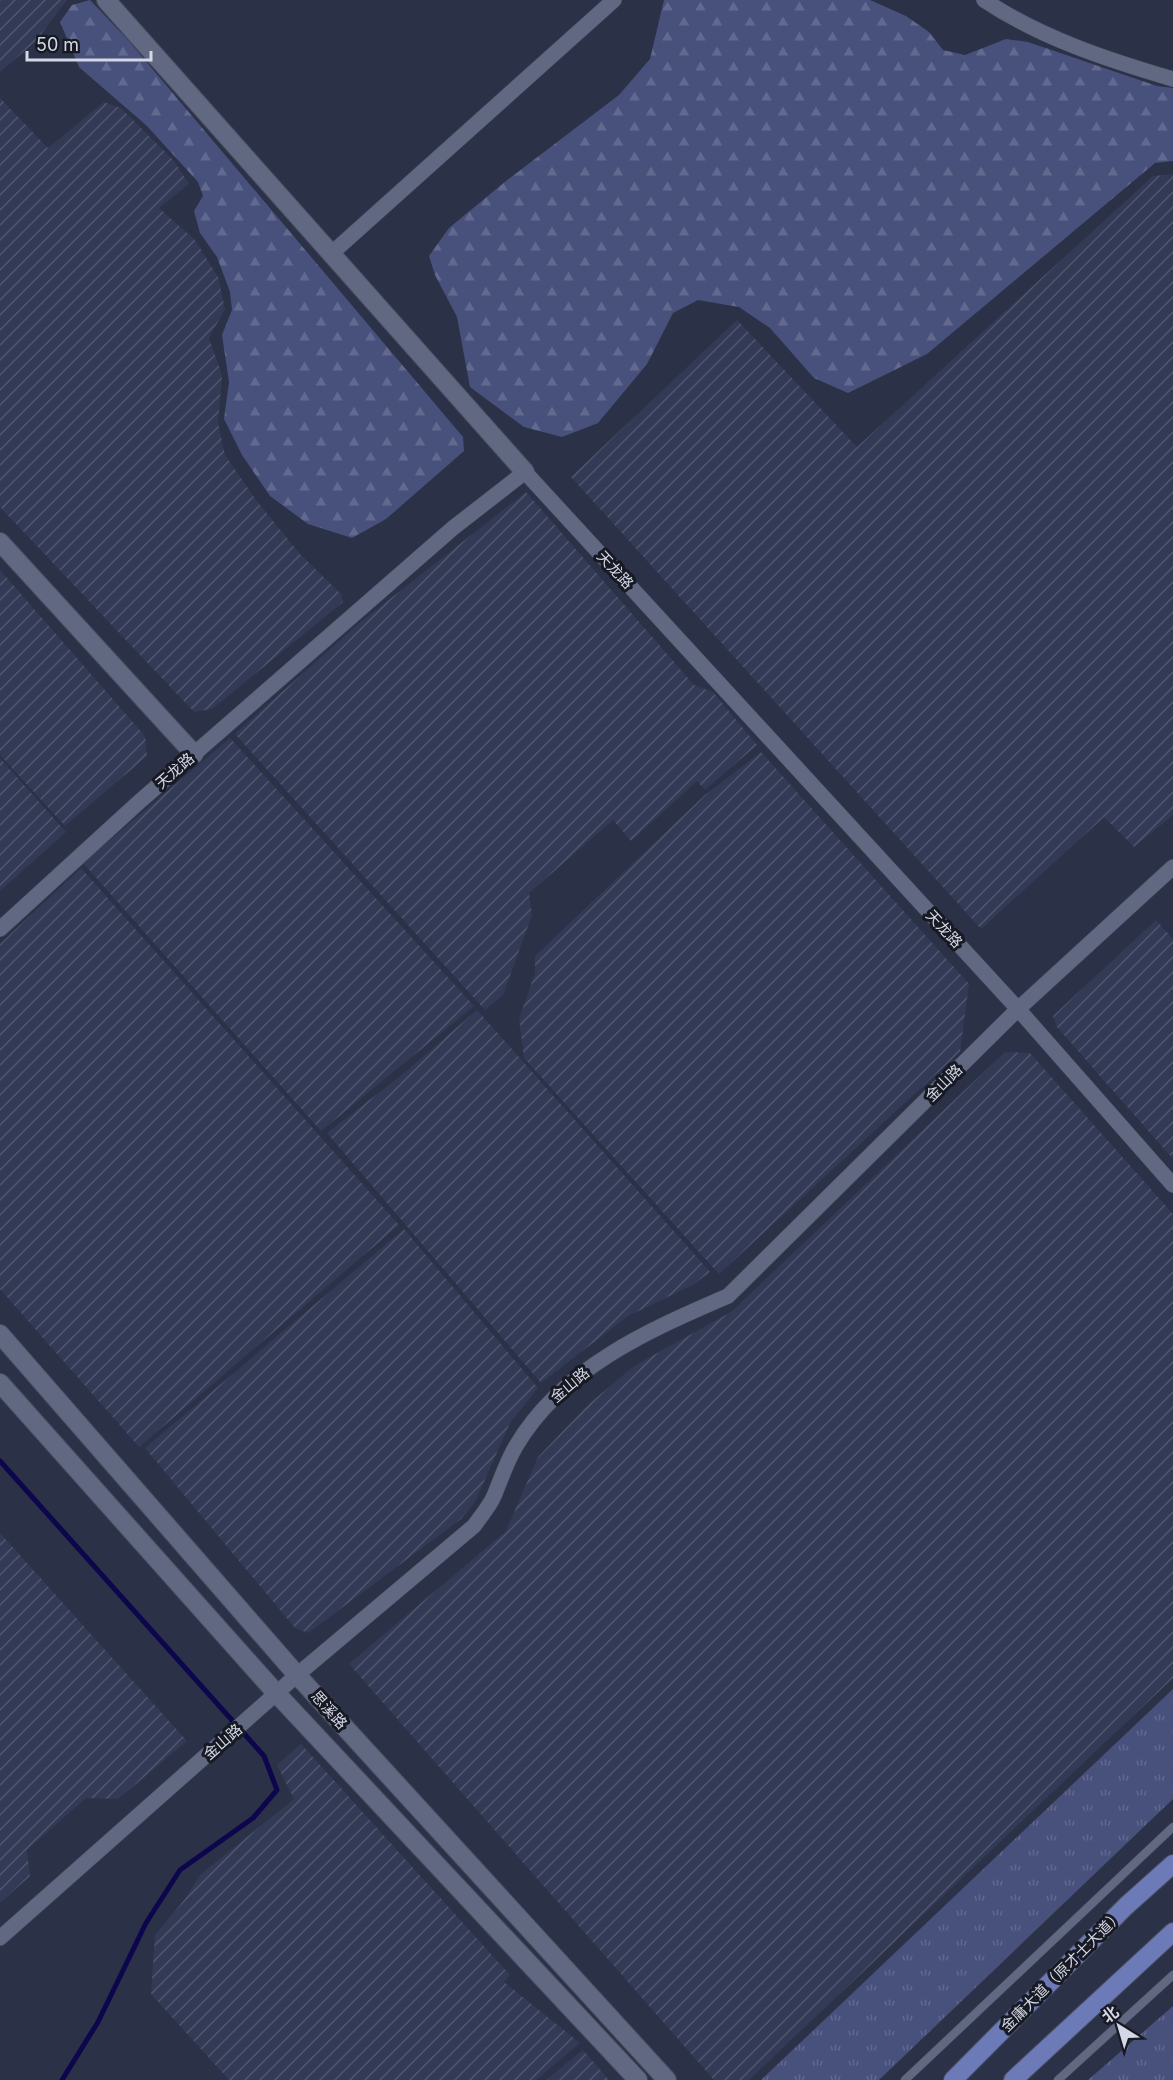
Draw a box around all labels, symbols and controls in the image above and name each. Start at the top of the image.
scale bar [27,24,152,62]
text: 50 m [36,34,79,55]
street label: 天龙路 [593,547,638,593]
street label: 天龙路 [151,749,198,793]
street label: 天龙路 [922,906,967,952]
street label: 金山路 [921,1060,966,1105]
street label: 金山路 [546,1363,593,1406]
street label: 思溪路 [307,1687,351,1733]
street label: 金山路 [199,1720,246,1764]
street label: 金庸大道（原才士大道） [997,1906,1127,2036]
north arrow [1089,1996,1149,2056]
text: 北 [1098,2001,1122,2027]

